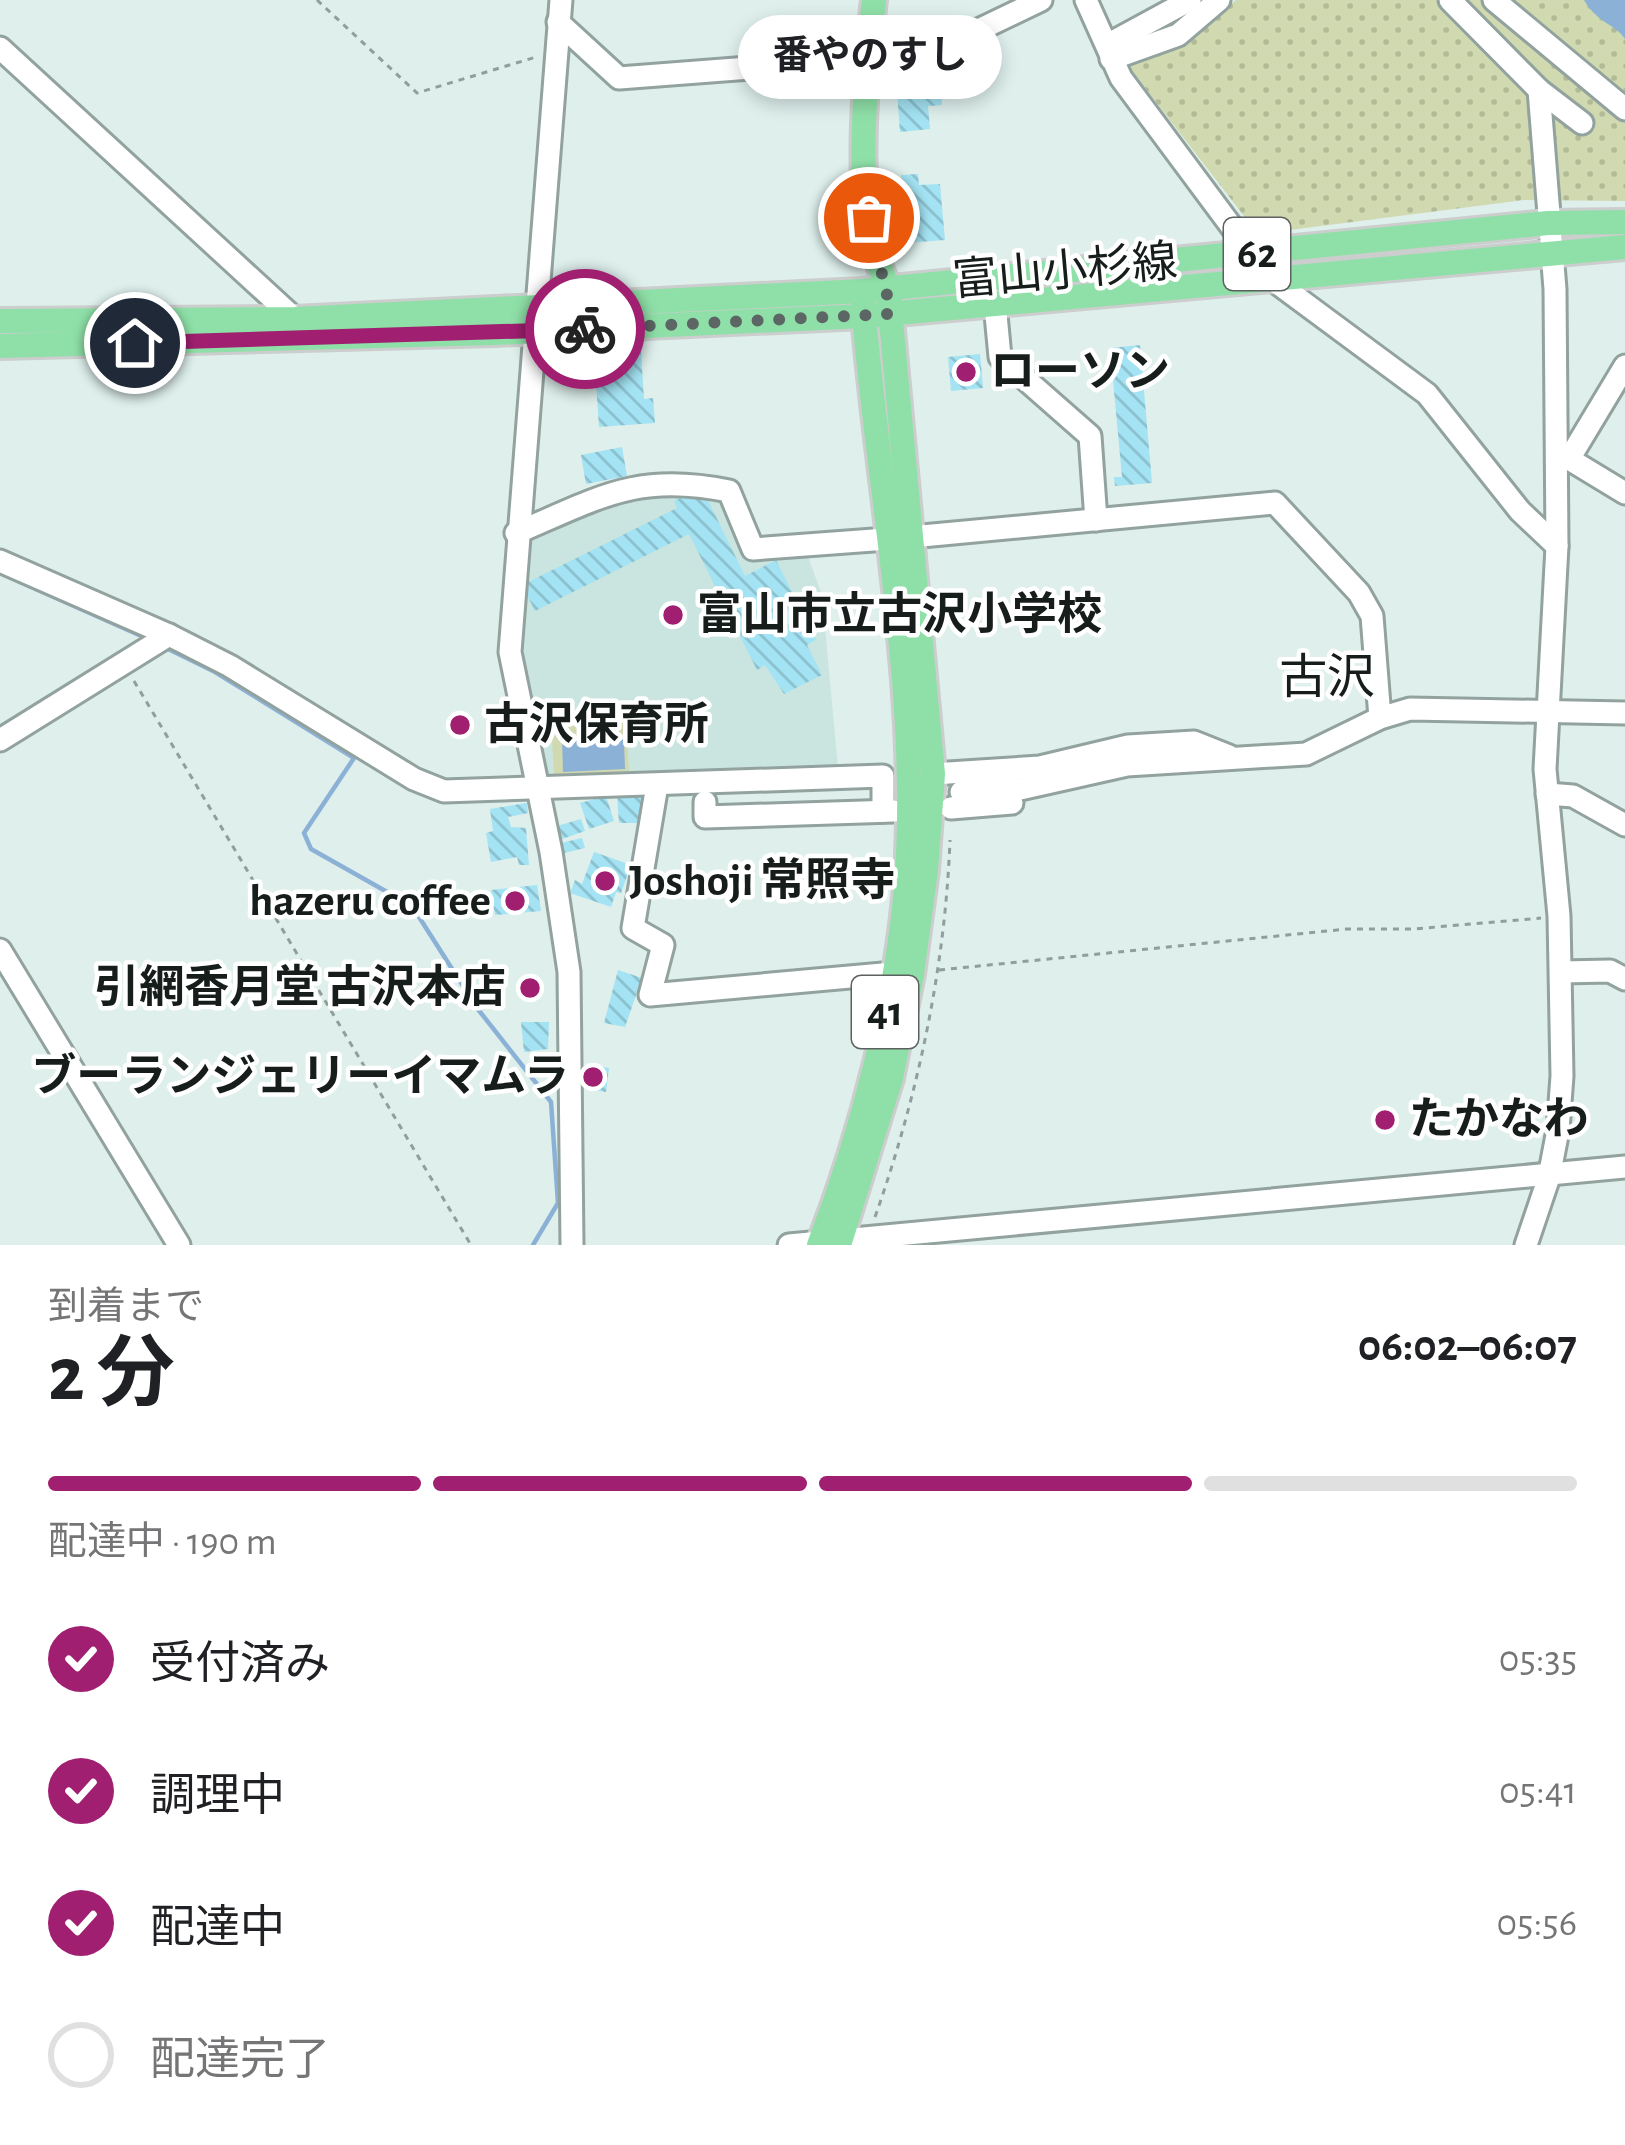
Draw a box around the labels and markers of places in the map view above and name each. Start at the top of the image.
callout: 番やのすし [737,14,1001,98]
pin [818,167,920,269]
pin [84,292,186,394]
place label: ローソン [990,350,1170,395]
marker: ローソン [953,359,979,385]
place label: 富山市立古沢小学校 [697,590,1102,638]
marker: 富山市立古沢小学校 [660,602,686,628]
place label: 古沢保育所 [484,700,709,748]
marker: 古沢保育所 [447,712,473,738]
place label: Joshoji 常照寺 [629,856,895,904]
marker: Joshoji 常照寺 [592,868,618,894]
place label: hazeru coffee [249,879,491,924]
marker: hazeru coffee [502,888,528,914]
place label: 引網香月堂 古沢本店 [94,963,506,1011]
marker: 引網香月堂 古沢本店 [517,975,543,1001]
place label: ブーランジェリーイマムラ [31,1051,569,1100]
marker: ブーランジェリーイマムラ [580,1064,606,1090]
place label: たかなわ [1409,1097,1589,1143]
marker: たかなわ [1372,1107,1398,1133]

